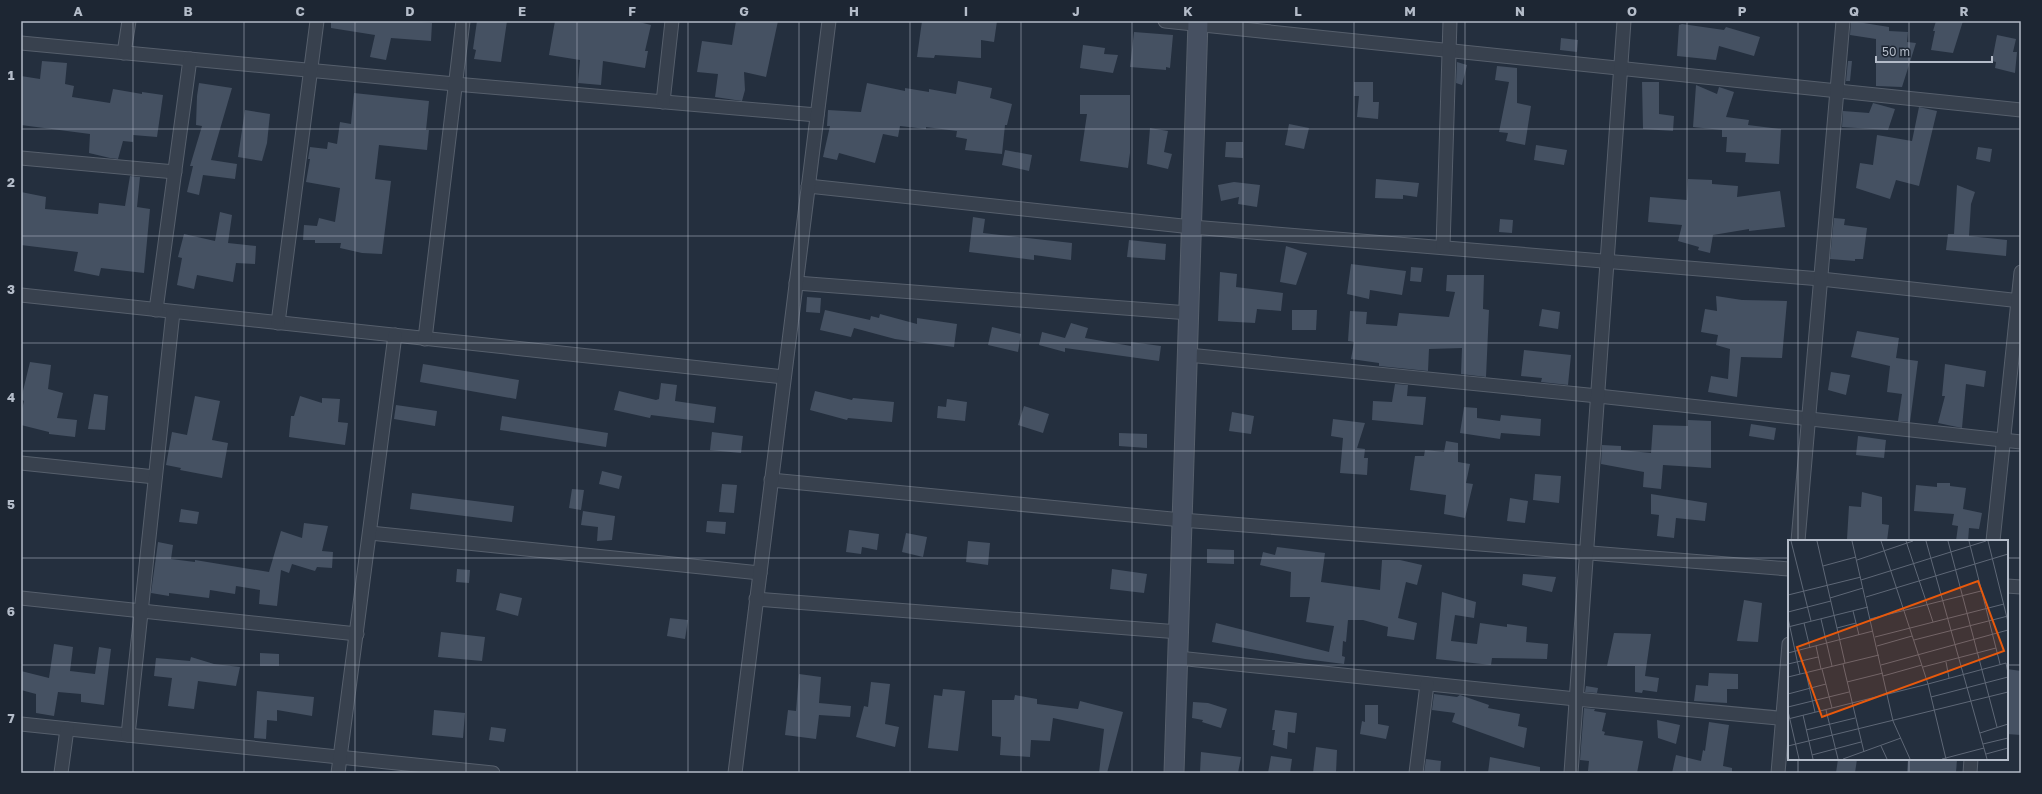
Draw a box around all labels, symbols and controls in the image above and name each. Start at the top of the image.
text: A [73,3,83,19]
text: B [183,3,193,19]
text: C [295,3,305,19]
text: D [405,3,415,19]
text: E [518,3,526,19]
text: F [628,3,636,19]
text: G [739,3,749,19]
text: H [849,3,859,19]
text: I [964,3,968,19]
text: J [1072,3,1080,19]
text: K [1183,3,1193,19]
text: L [1294,3,1302,19]
text: M [1404,3,1416,19]
text: N [1515,3,1525,19]
text: O [1627,3,1637,19]
text: P [1738,3,1747,19]
text: Q [1849,3,1859,19]
text: R [1959,3,1969,19]
scale bar [1876,38,1992,64]
text: 50 m [1882,44,1910,59]
text: 1 [8,67,15,83]
text: 2 [7,174,15,190]
text: 3 [7,281,15,297]
text: 4 [7,389,15,405]
text: 5 [7,496,15,512]
inset map [1788,540,2008,760]
text: 6 [7,603,15,619]
text: 7 [7,710,15,726]

